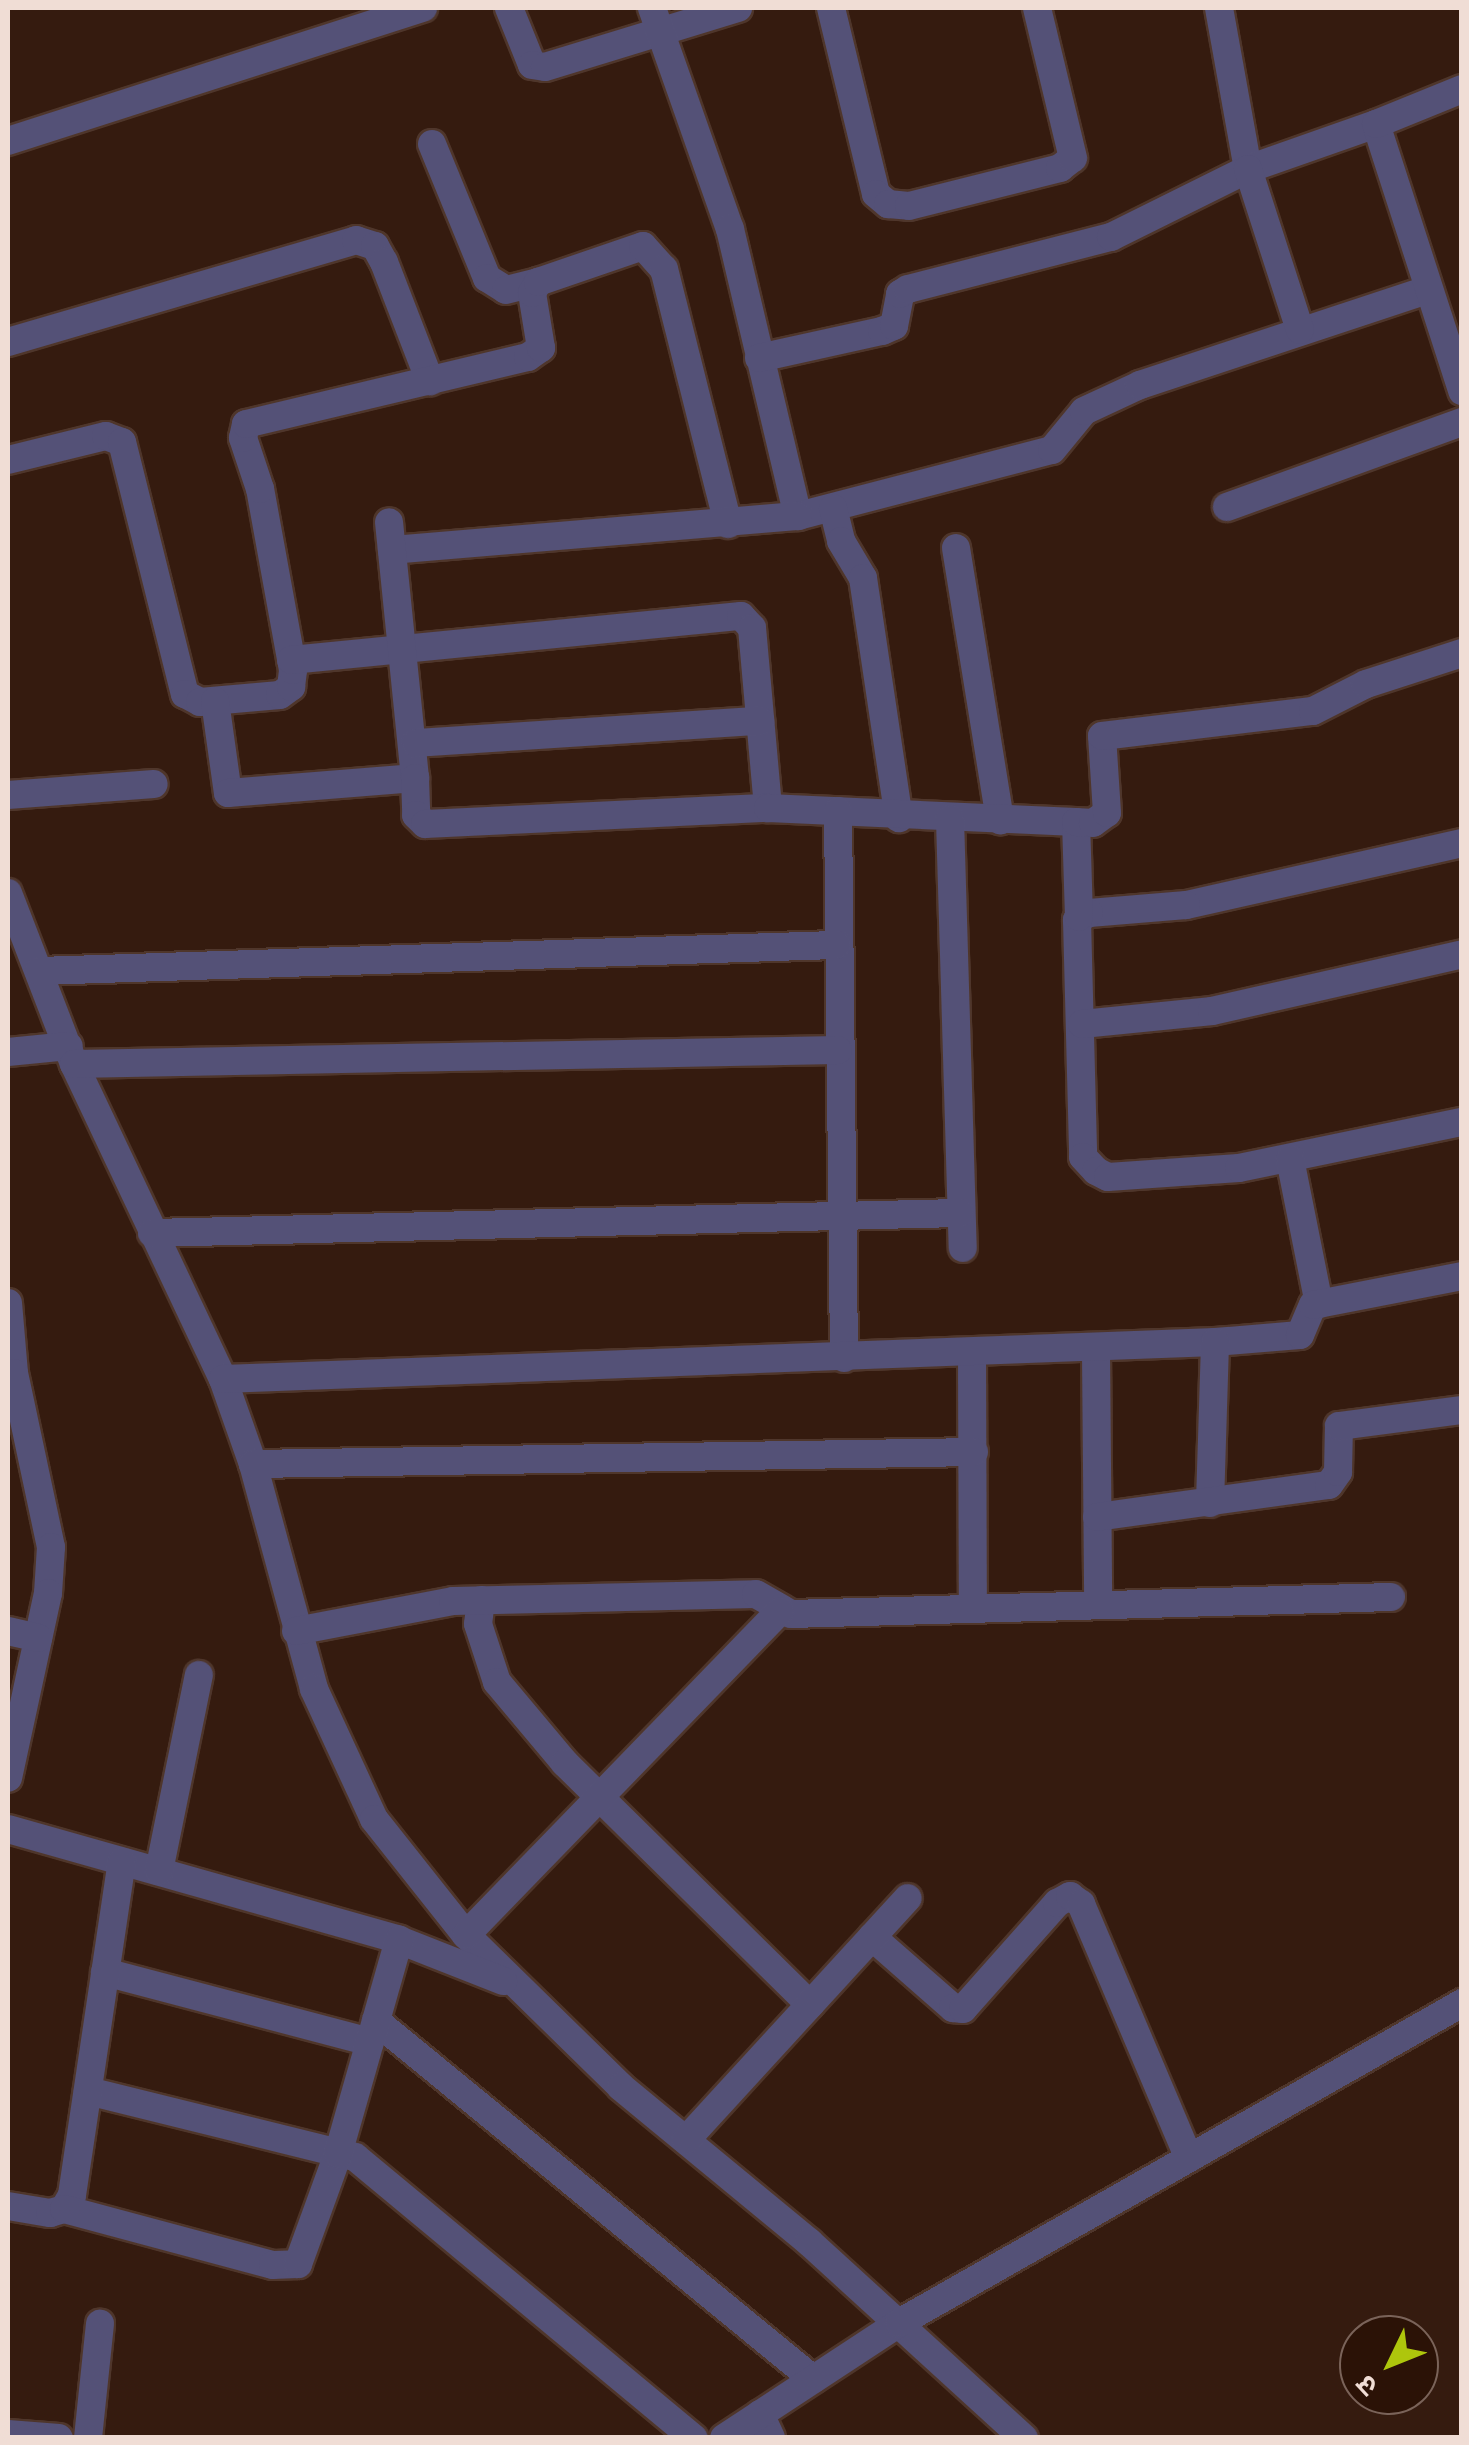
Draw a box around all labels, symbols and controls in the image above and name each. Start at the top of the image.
north arrow [1339,2315,1439,2415]
text: उ [1350,2366,1387,2402]

